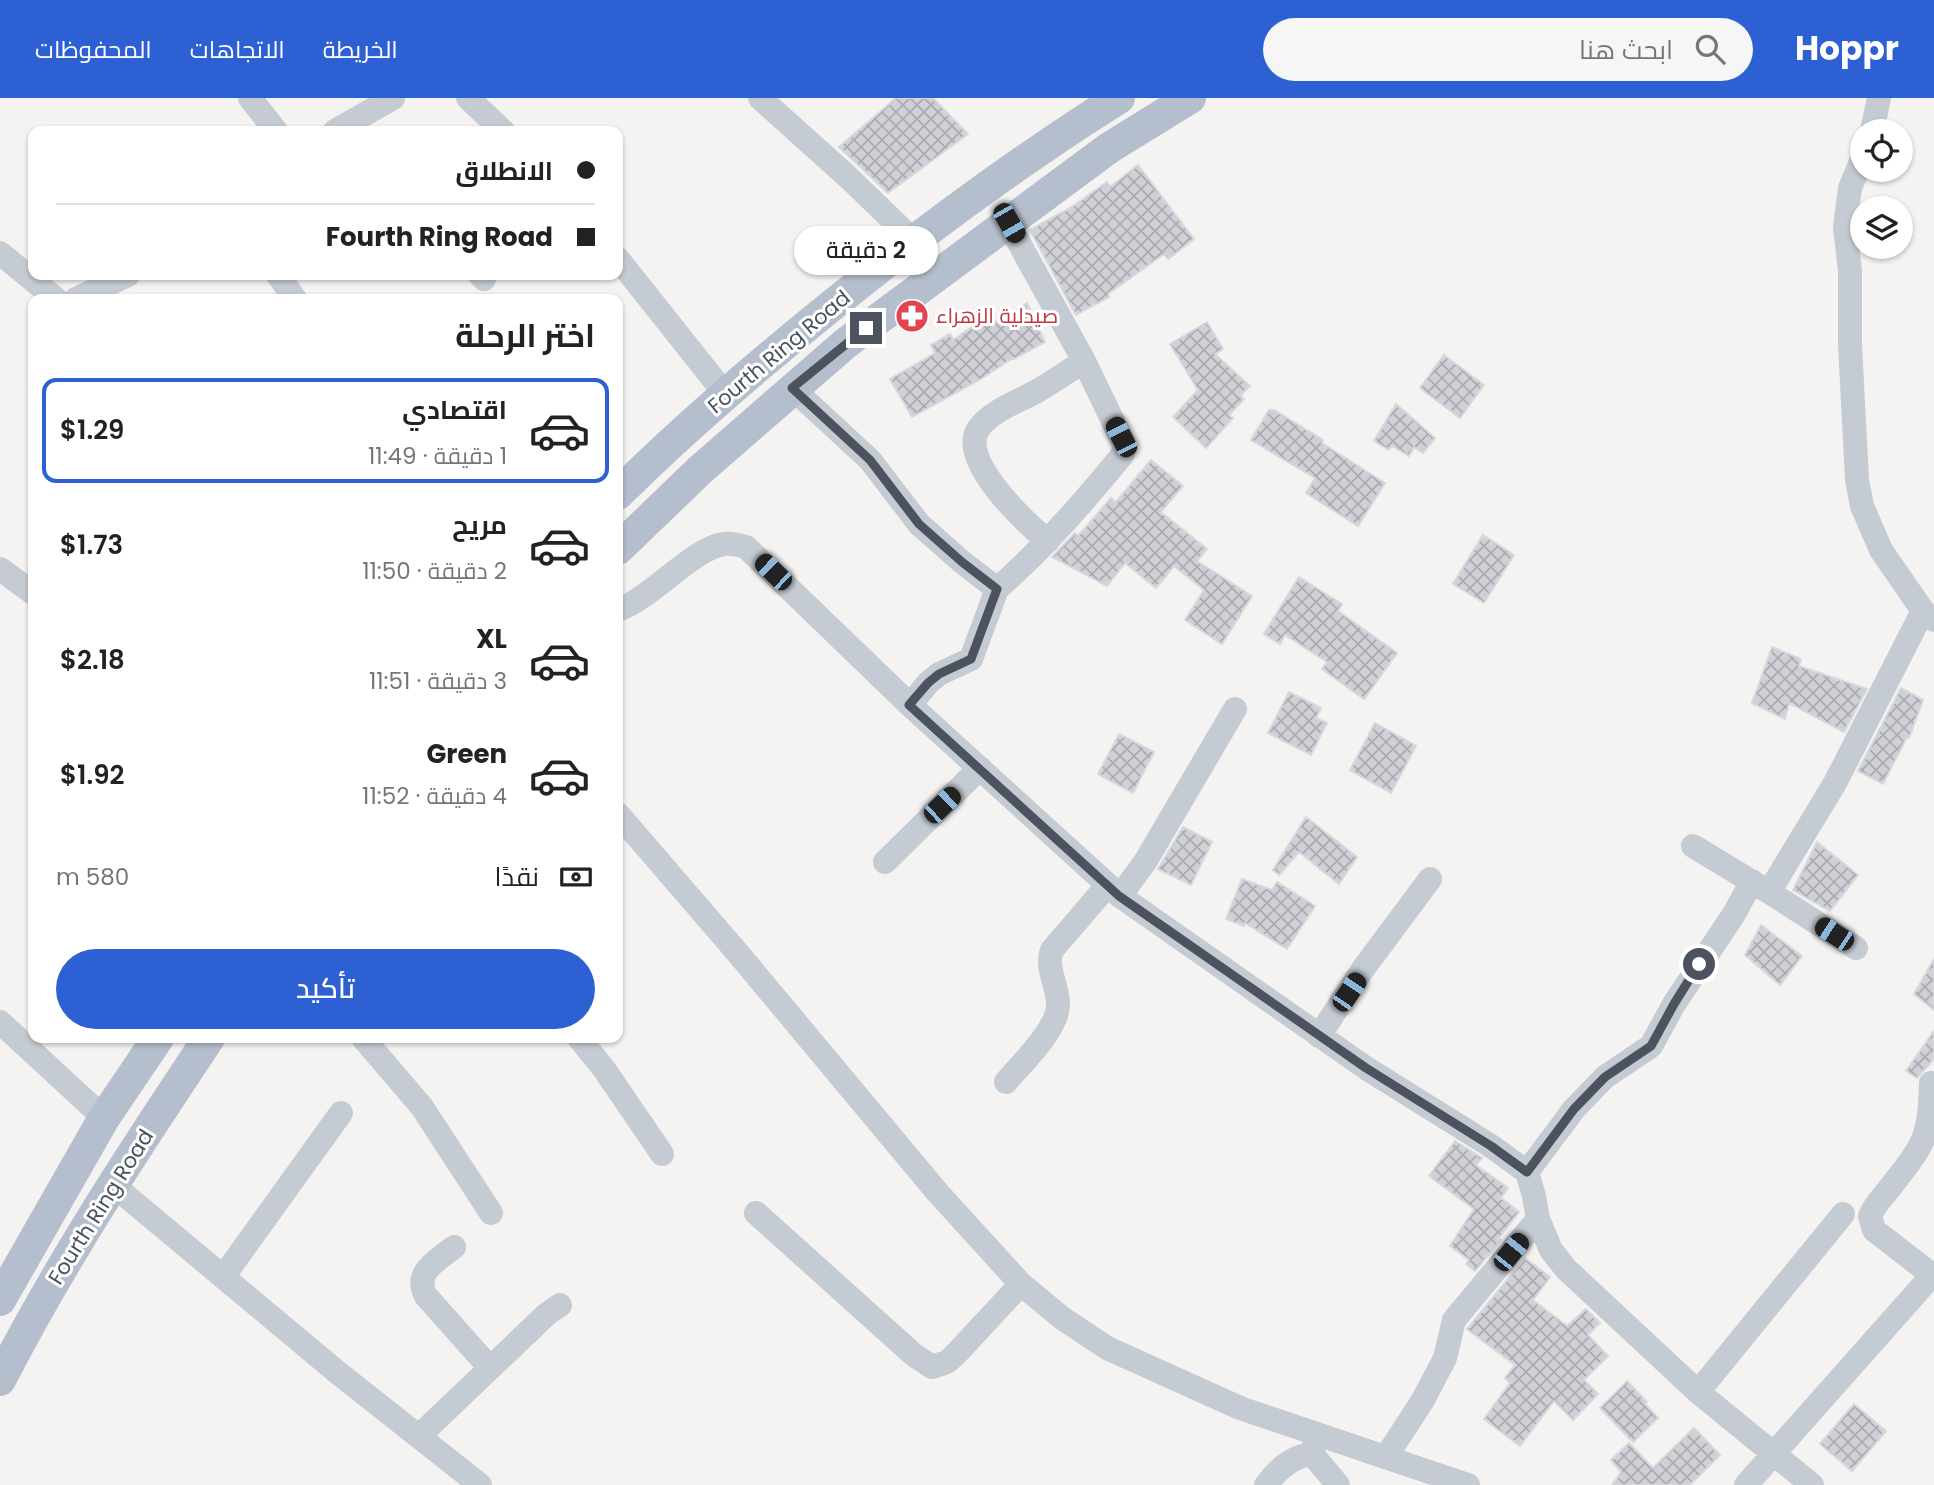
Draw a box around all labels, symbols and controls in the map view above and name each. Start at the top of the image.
search box [1263,18,1753,81]
text: Hoppr [1795,25,1899,72]
icon: search [1691,30,1729,68]
text: ابحث هنا [1579,32,1673,68]
text: المحفوظات [35,33,152,66]
text: الاتجاهات [190,33,285,66]
text: الخريطة [323,33,398,66]
map controls [1850,119,1913,259]
button: locate [1850,119,1913,182]
text: الانطلاق [455,153,553,189]
button: layers [1850,196,1913,259]
car [990,200,1029,246]
text: Fourth Ring Road [326,219,553,255]
callout: 2 دقيقة [794,226,938,275]
text: 2 دقيقة [826,234,906,266]
street label: Fourth Ring Road [701,283,856,420]
pharmacy icon: صيدلية الزهراء [893,297,931,335]
place label: صيدلية الزهراء [936,301,1058,330]
route end [850,312,882,344]
text: اختر الرحلة [455,313,595,358]
text: اقتصادي [402,392,507,428]
icon: car [528,399,591,462]
text: $1.29 [60,412,124,448]
car [1103,414,1140,460]
text: 1 دقيقة · 11:49 [368,440,507,472]
text: مريح [452,507,507,543]
icon: car [528,514,591,577]
text: $1.73 [60,527,123,563]
car [751,550,796,594]
text: 2 دقيقة · 11:50 [362,555,507,587]
text: XL [476,621,507,657]
icon: car [528,629,591,692]
text: $2.18 [60,642,125,678]
text: 3 دقيقة · 11:51 [369,665,507,697]
text: Green [427,736,507,772]
icon: car [528,744,591,807]
text: $1.92 [60,757,124,793]
text: 4 دقيقة · 11:52 [362,780,507,812]
car [920,783,965,827]
icon: cash [557,858,595,896]
text: نقدًا [495,859,539,895]
text: 580 m [56,861,129,893]
car [1811,914,1858,954]
route start [1683,948,1715,980]
button: تأكيد [56,949,595,1029]
car [1329,969,1370,1015]
street label: Fourth Ring Road [41,1124,160,1290]
car [1490,1229,1533,1275]

